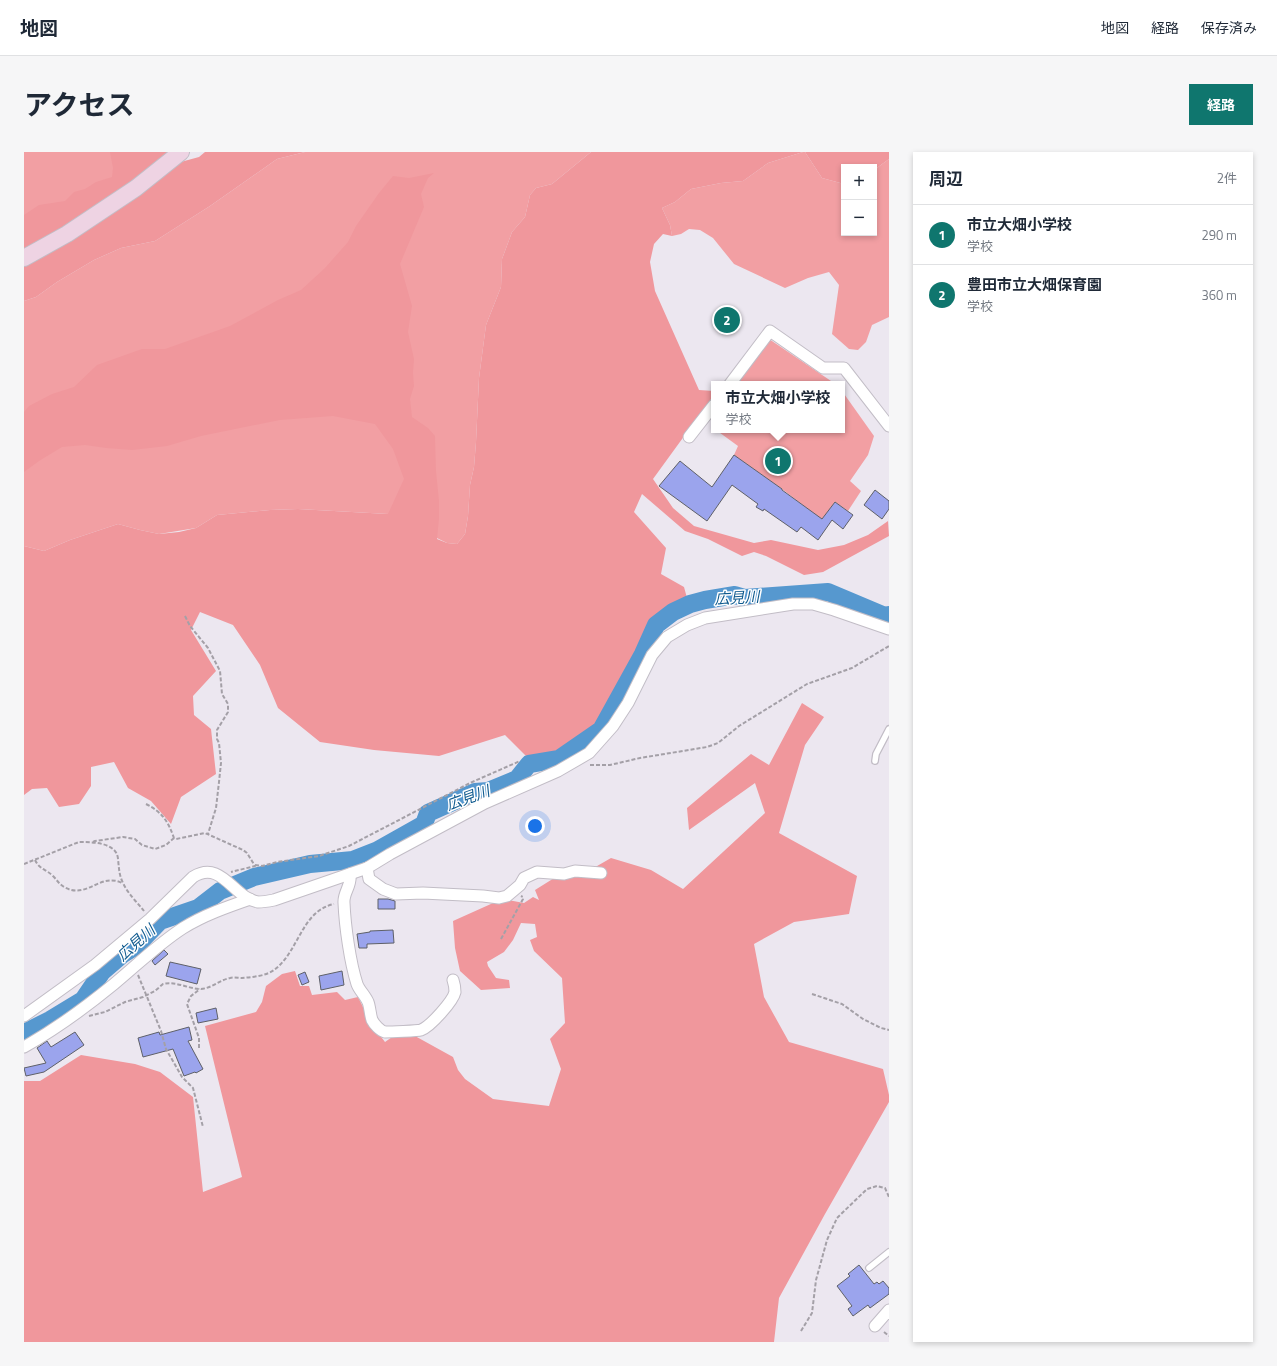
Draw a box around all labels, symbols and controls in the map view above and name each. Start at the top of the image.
text: 地図 [20,13,58,42]
text: 地図 [1101,17,1129,38]
text: 経路 [1151,17,1179,38]
text: 保存済み [1201,17,1257,38]
text: アクセス [24,83,135,126]
button: 経路 [1189,84,1253,125]
map controls [841,164,877,236]
button: + [841,164,877,200]
text: 周辺 [929,166,963,192]
text: 2件 [1217,168,1237,188]
button: − [841,200,877,236]
text: 市立大畑小学校 [967,213,1072,236]
text: 1 [938,225,946,245]
text: 290 m [1201,225,1237,245]
text: 学校 [967,236,993,256]
text: 豊田市立大畑保育園 [967,273,1102,296]
text: 2 [938,285,946,305]
text: 360 m [1201,285,1237,305]
text: 学校 [967,296,993,316]
pin: 2 [714,305,740,335]
popup [711,381,845,433]
text: 市立大畑小学校 [725,386,831,409]
text: 学校 [725,409,752,429]
pin: 1 [765,446,791,476]
water label: 広見川 [714,585,762,610]
water label: 広見川 [443,778,495,816]
your location [525,816,545,836]
water label: 広見川 [111,918,162,966]

